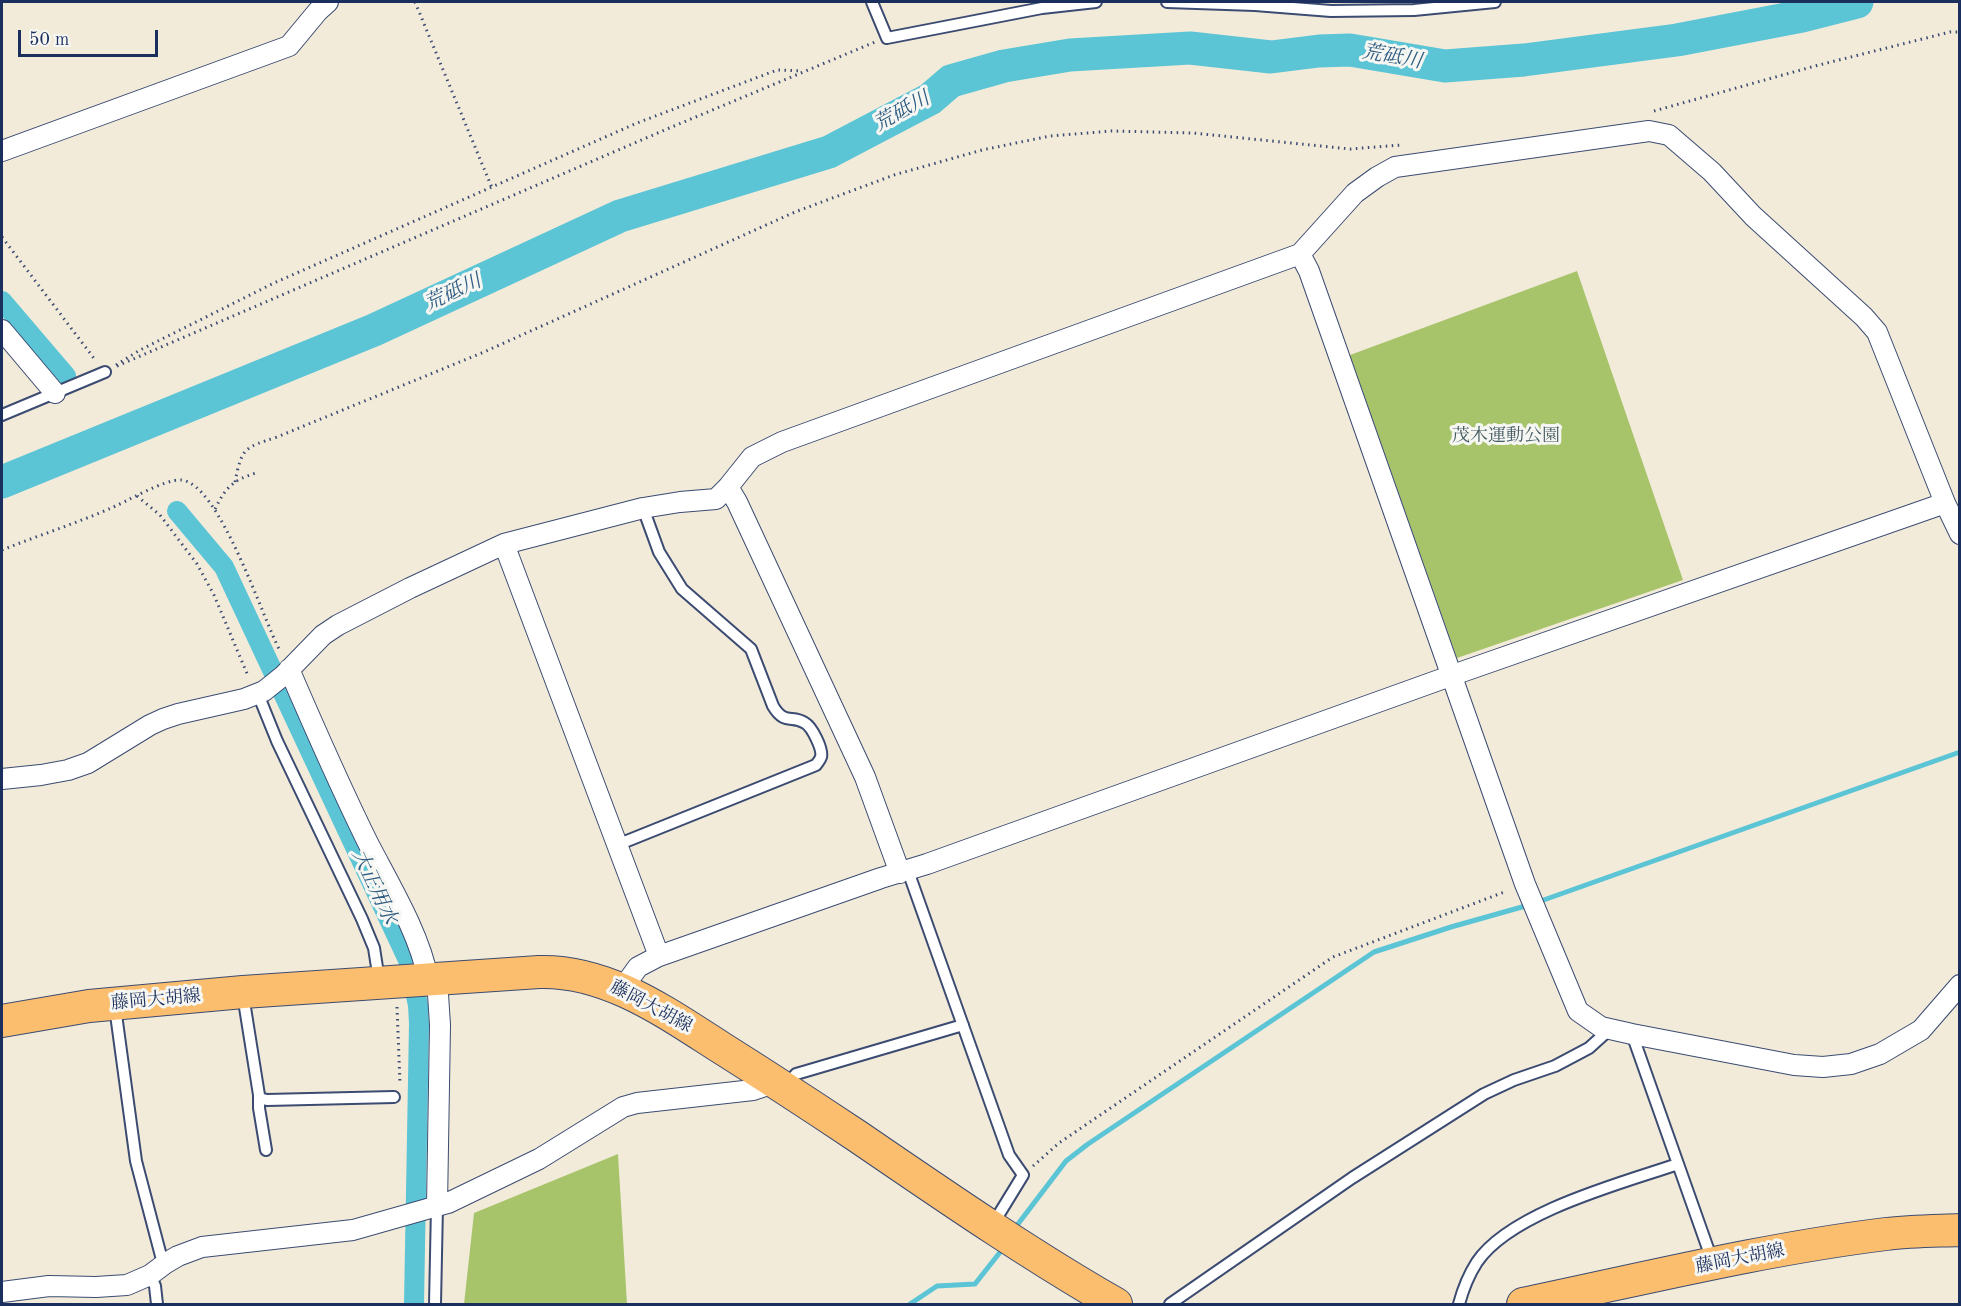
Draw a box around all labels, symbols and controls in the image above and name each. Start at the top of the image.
scale bar [21,18,160,56]
text: 50 m [29,31,69,49]
water label: 荒砥川 [1360,40,1424,74]
water label: 荒砥川 [870,87,934,137]
water label: 荒砥川 [421,269,485,317]
park label: 茂木運動公園 [1452,425,1560,447]
water label: 大正用水 [346,846,402,928]
street label: 藤岡大胡線 [606,976,696,1038]
street label: 藤岡大胡線 [110,985,202,1015]
street label: 藤岡大胡線 [1694,1240,1786,1278]

